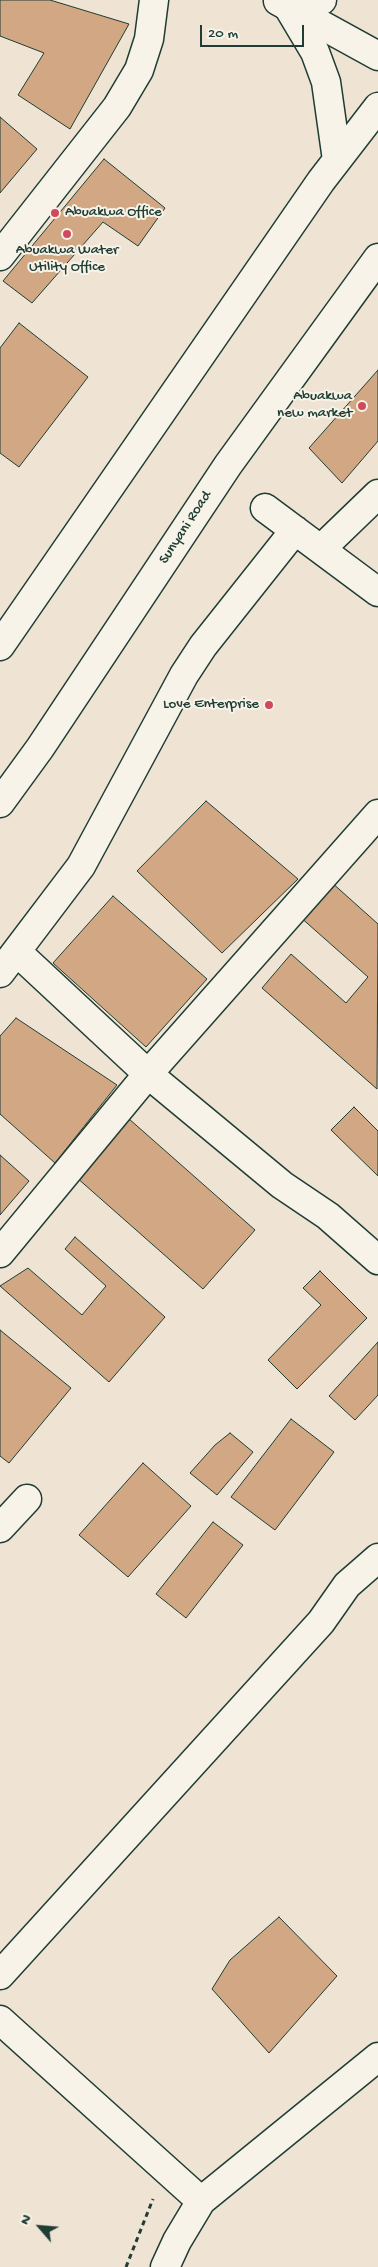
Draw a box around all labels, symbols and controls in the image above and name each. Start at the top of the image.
scale bar [203,15,307,47]
text: 20 m [208,25,238,43]
place label: Abuakwa Office [65,204,162,222]
marker: Abuakwa Office [49,207,61,219]
marker: Abuakwa Water Utility Office [61,228,73,240]
place label: Abuakwa Water Utility Office [16,242,118,277]
place label: Abuakwa new market [277,388,352,423]
marker: Abuakwa new market [356,400,368,412]
street label: Sunyani Road [156,488,216,568]
place label: Love Enterprise [163,696,259,714]
marker: Love Enterprise [263,699,275,711]
north arrow [15,2202,65,2252]
text: N [17,2212,36,2228]

